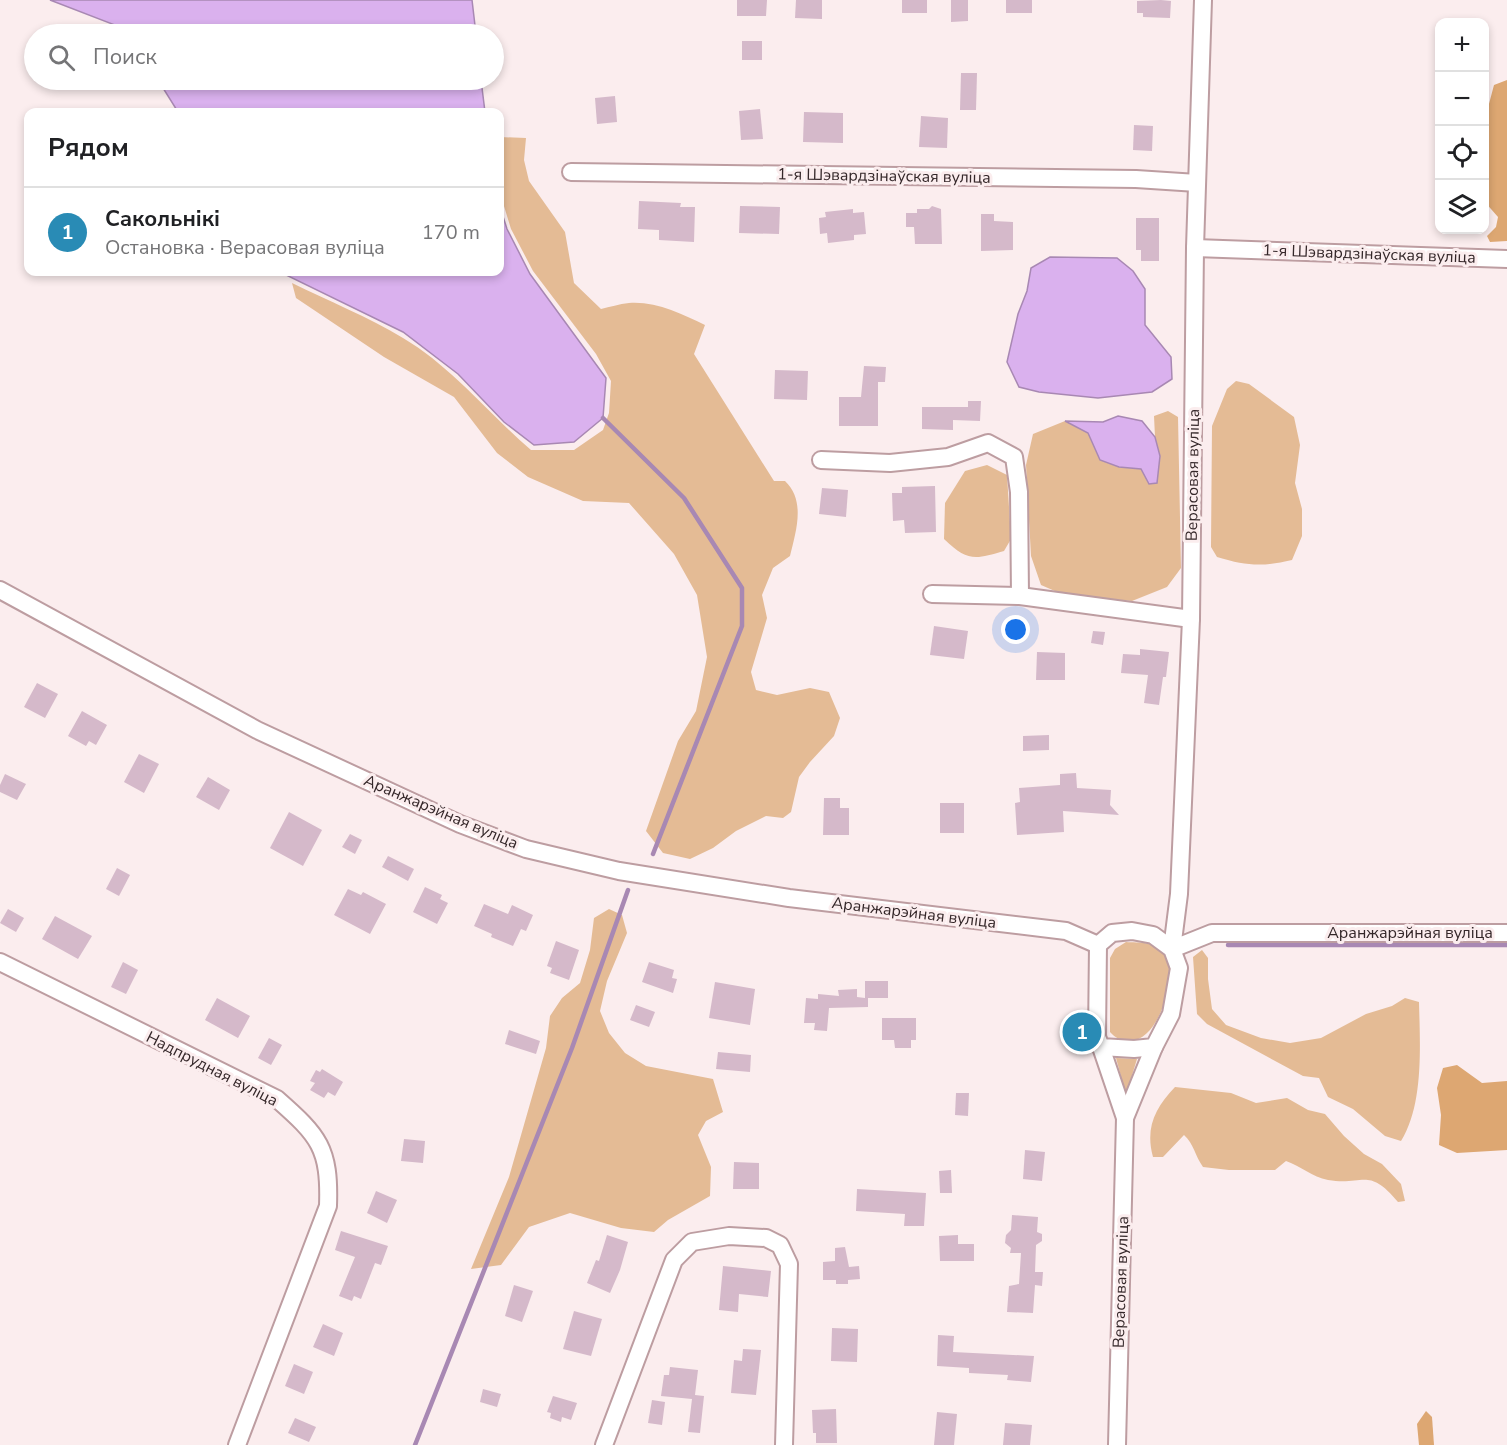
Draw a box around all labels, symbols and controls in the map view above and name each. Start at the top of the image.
map controls [1435,18,1489,234]
button: + [1435,18,1489,72]
search box [24,24,504,90]
icon: search [45,41,78,74]
text: Поиск [93,42,157,72]
button: − [1435,72,1489,126]
button: locate [1435,126,1489,180]
text: Рядом [48,130,129,165]
street label: 1-я Шэвардзінаўская вуліца [777,163,991,189]
button: layers [1435,180,1489,234]
text: Сакольнікі [105,204,220,234]
text: 1 [62,219,74,246]
text: 170 m [422,219,480,246]
text: Остановка · Верасовая вуліца [105,234,385,261]
street label: 1-я Шэвардзінаўская вуліца [1262,239,1476,269]
street label: Верасовая вуліца [1181,409,1205,541]
your location [1001,615,1030,644]
street label: Аранжарэйная вуліца [360,770,522,854]
street label: Аранжарэйная вуліца [830,892,998,934]
street label: Аранжарэйная вуліца [1327,922,1493,944]
pin: 1 [1062,1010,1102,1054]
street label: Надпрудная вуліца [142,1026,282,1112]
street label: Верасовая вуліца [1108,1216,1134,1348]

